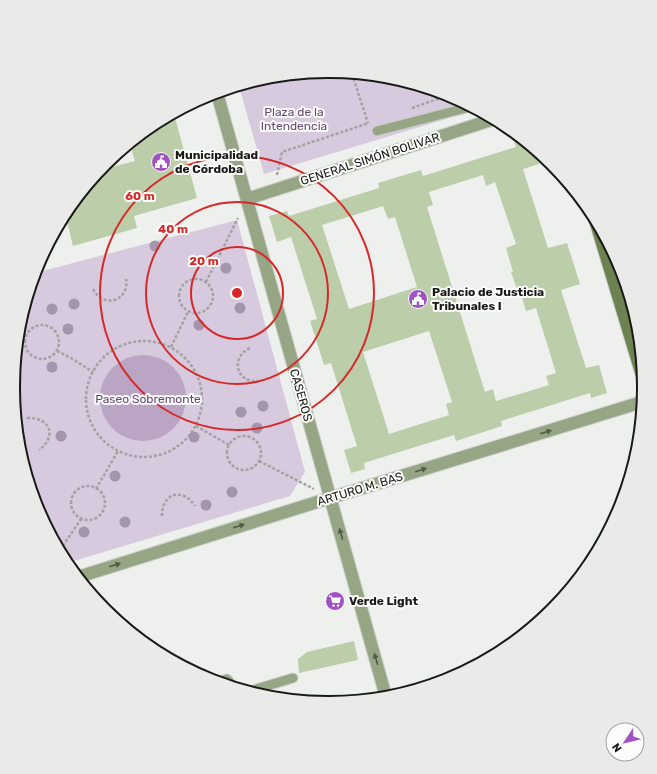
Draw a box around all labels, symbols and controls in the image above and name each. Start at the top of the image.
park label: Plaza de la Intendencia [261,105,327,133]
street label: GENERAL SIMÓN BOLIVAR [299,130,441,188]
place label: Municipalidad de Córdoba [175,148,258,176]
public building icon: Municipalidad de Córdoba [150,151,172,173]
text: 60 m [125,189,155,203]
text: 40 m [158,222,188,236]
text: 20 m [189,254,219,268]
place label: Palacio de Justicia Tribunales I [432,285,544,313]
centre of rings [230,286,244,300]
public building icon: Palacio de Justicia Tribunales I [407,288,429,310]
street label: CASEROS [287,367,315,423]
park label: Paseo Sobremonte [95,392,201,406]
one-way arrow [540,429,552,435]
one-way arrow [416,467,428,473]
street label: ARTURO M. BAS [316,469,404,509]
one-way arrow [234,523,246,529]
one-way arrow [338,528,344,540]
one-way arrow [109,562,121,568]
supermarket icon: Verde Light [324,590,346,612]
place label: Verde Light [349,594,418,608]
one-way arrow [373,653,379,665]
north arrow [605,722,645,762]
text: N [610,740,625,754]

